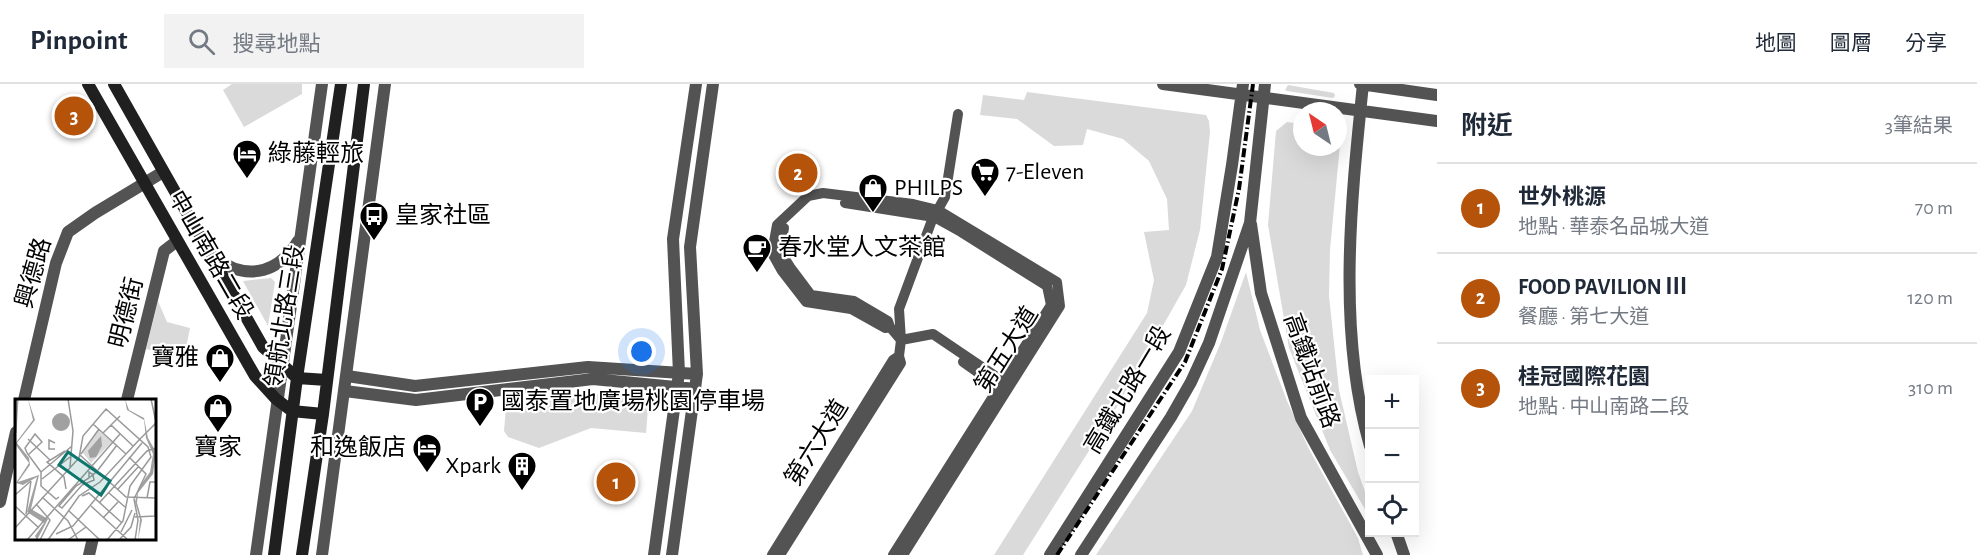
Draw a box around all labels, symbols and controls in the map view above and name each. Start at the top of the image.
search box [164,14,584,68]
icon: search [185,25,218,58]
text: Pinpoint [30,27,128,55]
text: 搜尋地點 [233,33,321,55]
text: 地圖 [1755,33,1797,54]
text: 圖層 [1830,33,1872,54]
text: 分享 [1905,33,1947,54]
pin: 3 [54,93,94,138]
north arrow [1293,102,1347,156]
text: 附近 [1461,113,1513,139]
text: 3筆結果 [1885,116,1953,136]
hotel icon: 綠藤輕旅 [231,138,263,180]
place label: 綠藤輕旅 [268,140,364,166]
pin: 2 [778,150,818,196]
supermarket icon: 7-Eleven [969,156,1001,198]
place label: 7-Eleven [1006,160,1084,184]
shop icon: PHILPS [857,172,889,214]
place label: PHILPS [894,176,963,200]
street label: 中山南路二段 [164,186,258,323]
text: 世外桃源 [1518,186,1606,208]
text: 1 [1477,198,1484,218]
text: 70 m [1915,198,1953,218]
bus stop icon: 皇家社區 [358,200,390,242]
place label: 皇家社區 [395,202,491,228]
text: 地點 · 華泰名品城大道 [1518,217,1709,237]
cafe icon: 春水堂人文茶館 [741,232,773,274]
place label: 春水堂人文茶館 [778,234,946,260]
street label: 興德路 [11,235,55,311]
street label: 領航北路三段 [260,243,308,389]
street label: 明德街 [105,275,147,351]
text: FOOD PAVILION Ⅲ [1518,276,1687,298]
text: 2 [1476,288,1485,308]
text: 120 m [1907,288,1953,308]
street label: 第五大道 [970,302,1043,397]
text: 餐廳 · 第七大道 [1518,307,1649,327]
street label: 高鐵站前路 [1279,310,1345,431]
street label: 高鐵北路一段 [1079,321,1175,458]
your location [627,337,656,366]
shop icon: 寶雅 [204,342,236,384]
place label: 寶雅 [151,344,199,370]
text: 桂冠國際花園 [1518,366,1650,388]
map controls [1365,375,1419,537]
button: + [1365,375,1419,429]
text: 3 [1476,378,1485,398]
text: 310 m [1908,378,1953,398]
parking icon: 國泰置地廣場桃園停車場 [464,386,496,428]
place label: 國泰置地廣場桃園停車場 [501,388,765,414]
shop icon: 寶家 [202,392,234,434]
street label: 第六大道 [780,395,853,490]
text: 地點 · 中山南路二段 [1518,397,1689,417]
inset map [15,399,156,540]
button: − [1365,429,1419,483]
hotel icon: 和逸飯店 [411,432,443,474]
place label: 寶家 [194,434,242,460]
place label: 和逸飯店 [310,434,406,460]
building icon: Xpark [506,450,538,492]
place label: Xpark [445,454,501,478]
pin: 1 [596,460,636,504]
button: locate [1365,483,1419,537]

